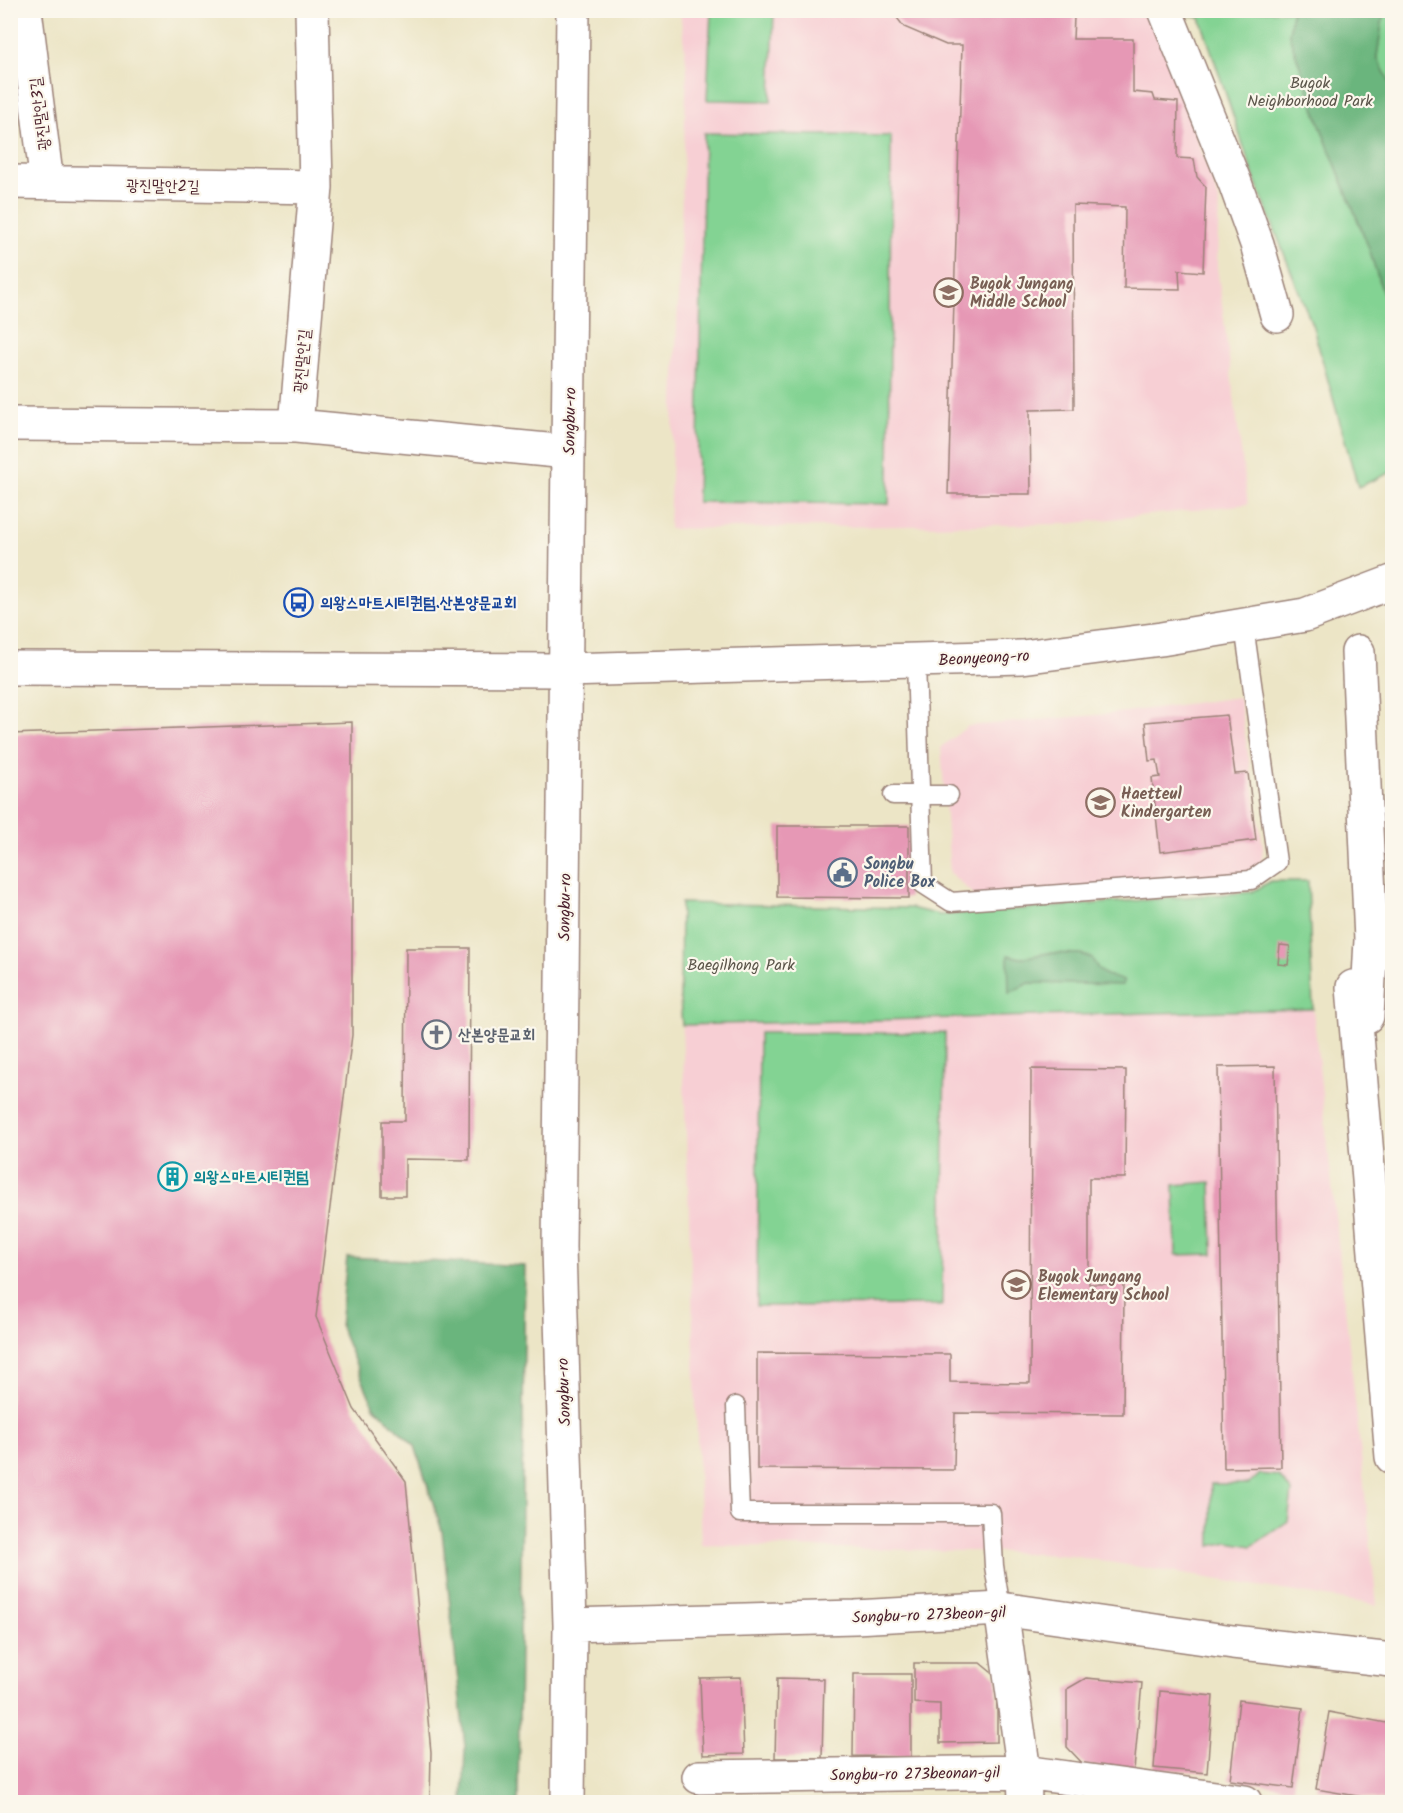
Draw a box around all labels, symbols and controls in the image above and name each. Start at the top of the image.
park label: Bugok Neighborhood Park [1247,71,1373,114]
street label: 광진말안3길 [24,76,57,152]
street label: 광진말안2길 [126,173,200,200]
place label: Bugok Jungang Middle School [970,272,1074,315]
school or university icon: Bugok Jungang Middle School [933,276,965,308]
street label: 광진말안길 [287,328,318,394]
street label: Songbu-ro [557,387,584,455]
bus stop icon: 의왕스마트시티퀀텀.산본양문교회 [283,586,315,618]
place label: 의왕스마트시티퀀텀.산본양문교회 [320,591,517,616]
street label: Beonyeong-ro [938,644,1030,673]
place label: Haetteul Kindergarten [1121,782,1212,825]
school or university icon: Haetteul Kindergarten [1084,786,1116,818]
place label: Songbu Police Box [864,852,936,895]
public building icon: Songbu Police Box [827,856,859,888]
street label: Songbu-ro [552,873,579,941]
park label: Baegilhong Park [687,953,795,978]
church icon: 산본양문교회 [421,1018,453,1050]
place label: 산본양문교회 [458,1023,535,1048]
building icon: 의왕스마트시티퀀텀 [156,1160,188,1192]
place label: 의왕스마트시티퀀텀 [193,1165,309,1190]
place label: Bugok Jungang Elementary School [1038,1265,1170,1308]
school or university icon: Bugok Jungang Elementary School [1001,1269,1033,1301]
street label: Songbu-ro [551,1358,578,1426]
street label: Songbu-ro 273beon-gil [852,1600,1007,1631]
street label: Songbu-ro 273beonan-gil [830,1761,1000,1788]

